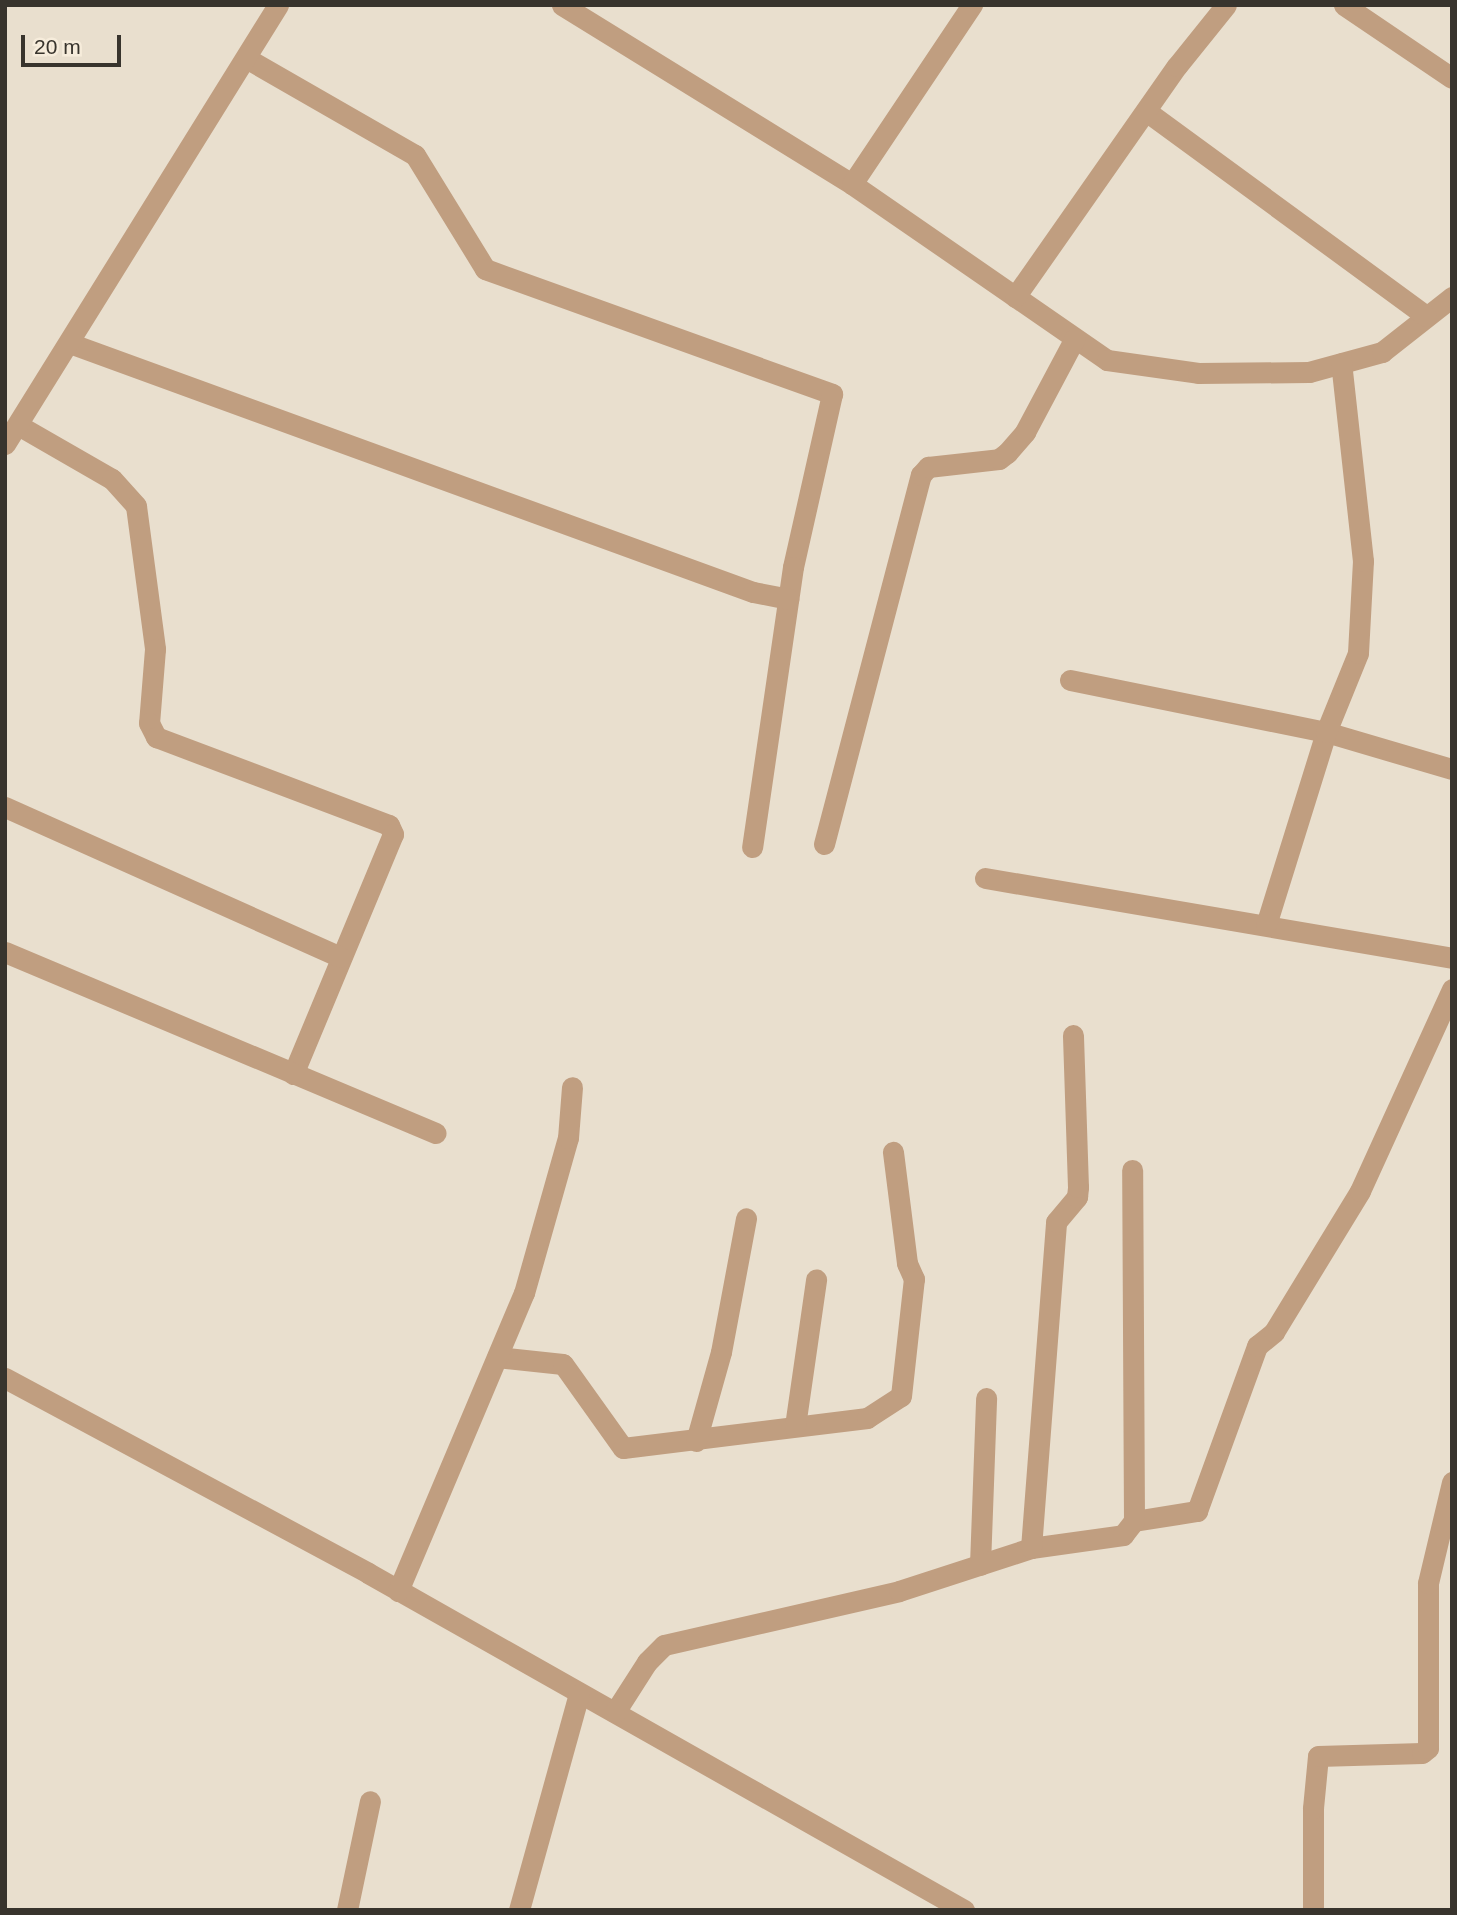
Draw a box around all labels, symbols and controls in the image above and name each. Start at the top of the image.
scale bar [24,21,124,65]
text: 20 m [34,35,81,58]

